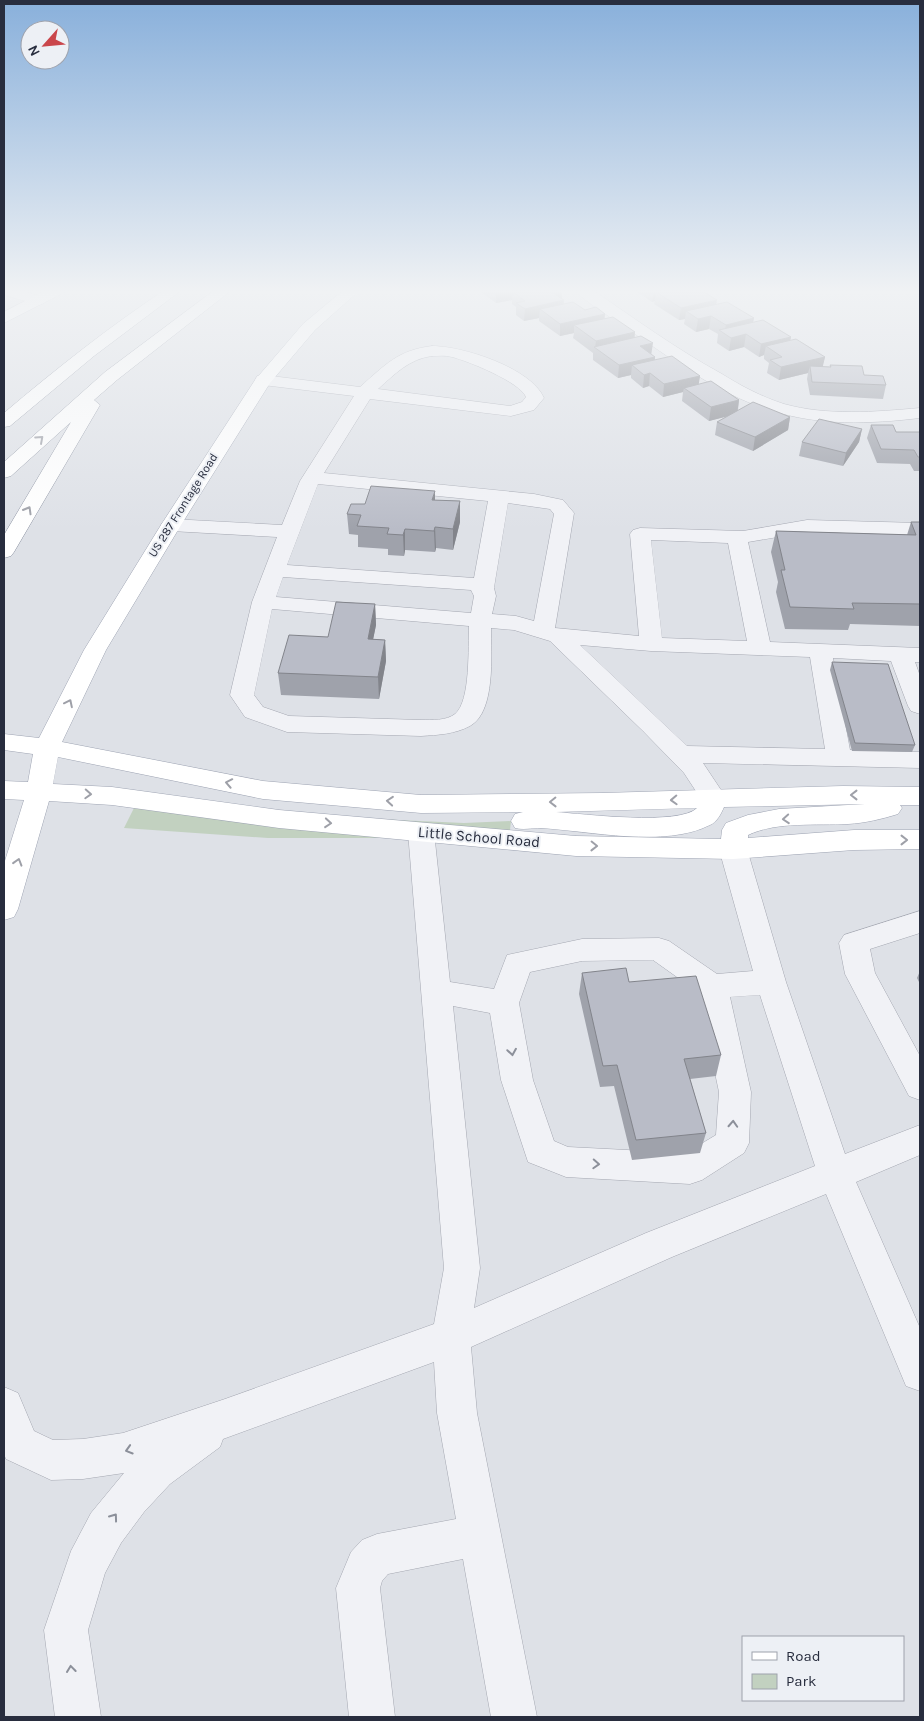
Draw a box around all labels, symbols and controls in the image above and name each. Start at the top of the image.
north arrow [20,20,70,70]
text: N [24,42,44,59]
one-way arrow [34,436,43,445]
street label: US 287 Frontage Road [145,451,221,559]
one-way arrow [22,507,32,516]
one-way arrow [63,699,73,708]
one-way arrow [225,779,233,789]
one-way arrow [84,789,92,800]
one-way arrow [850,790,858,800]
one-way arrow [670,795,678,805]
one-way arrow [386,796,394,807]
one-way arrow [549,797,556,807]
one-way arrow [781,813,789,824]
one-way arrow [324,818,332,829]
street label: Little School Road [417,823,541,851]
one-way arrow [900,835,908,845]
one-way arrow [591,841,599,851]
one-way arrow [12,859,22,867]
one-way arrow [507,1047,517,1056]
one-way arrow [728,1120,739,1128]
one-way arrow [593,1158,601,1169]
one-way arrow [125,1445,134,1455]
one-way arrow [108,1514,117,1523]
legend [742,1636,904,1701]
text: Road [786,1647,821,1665]
one-way arrow [66,1665,77,1673]
text: Park [786,1672,816,1690]

